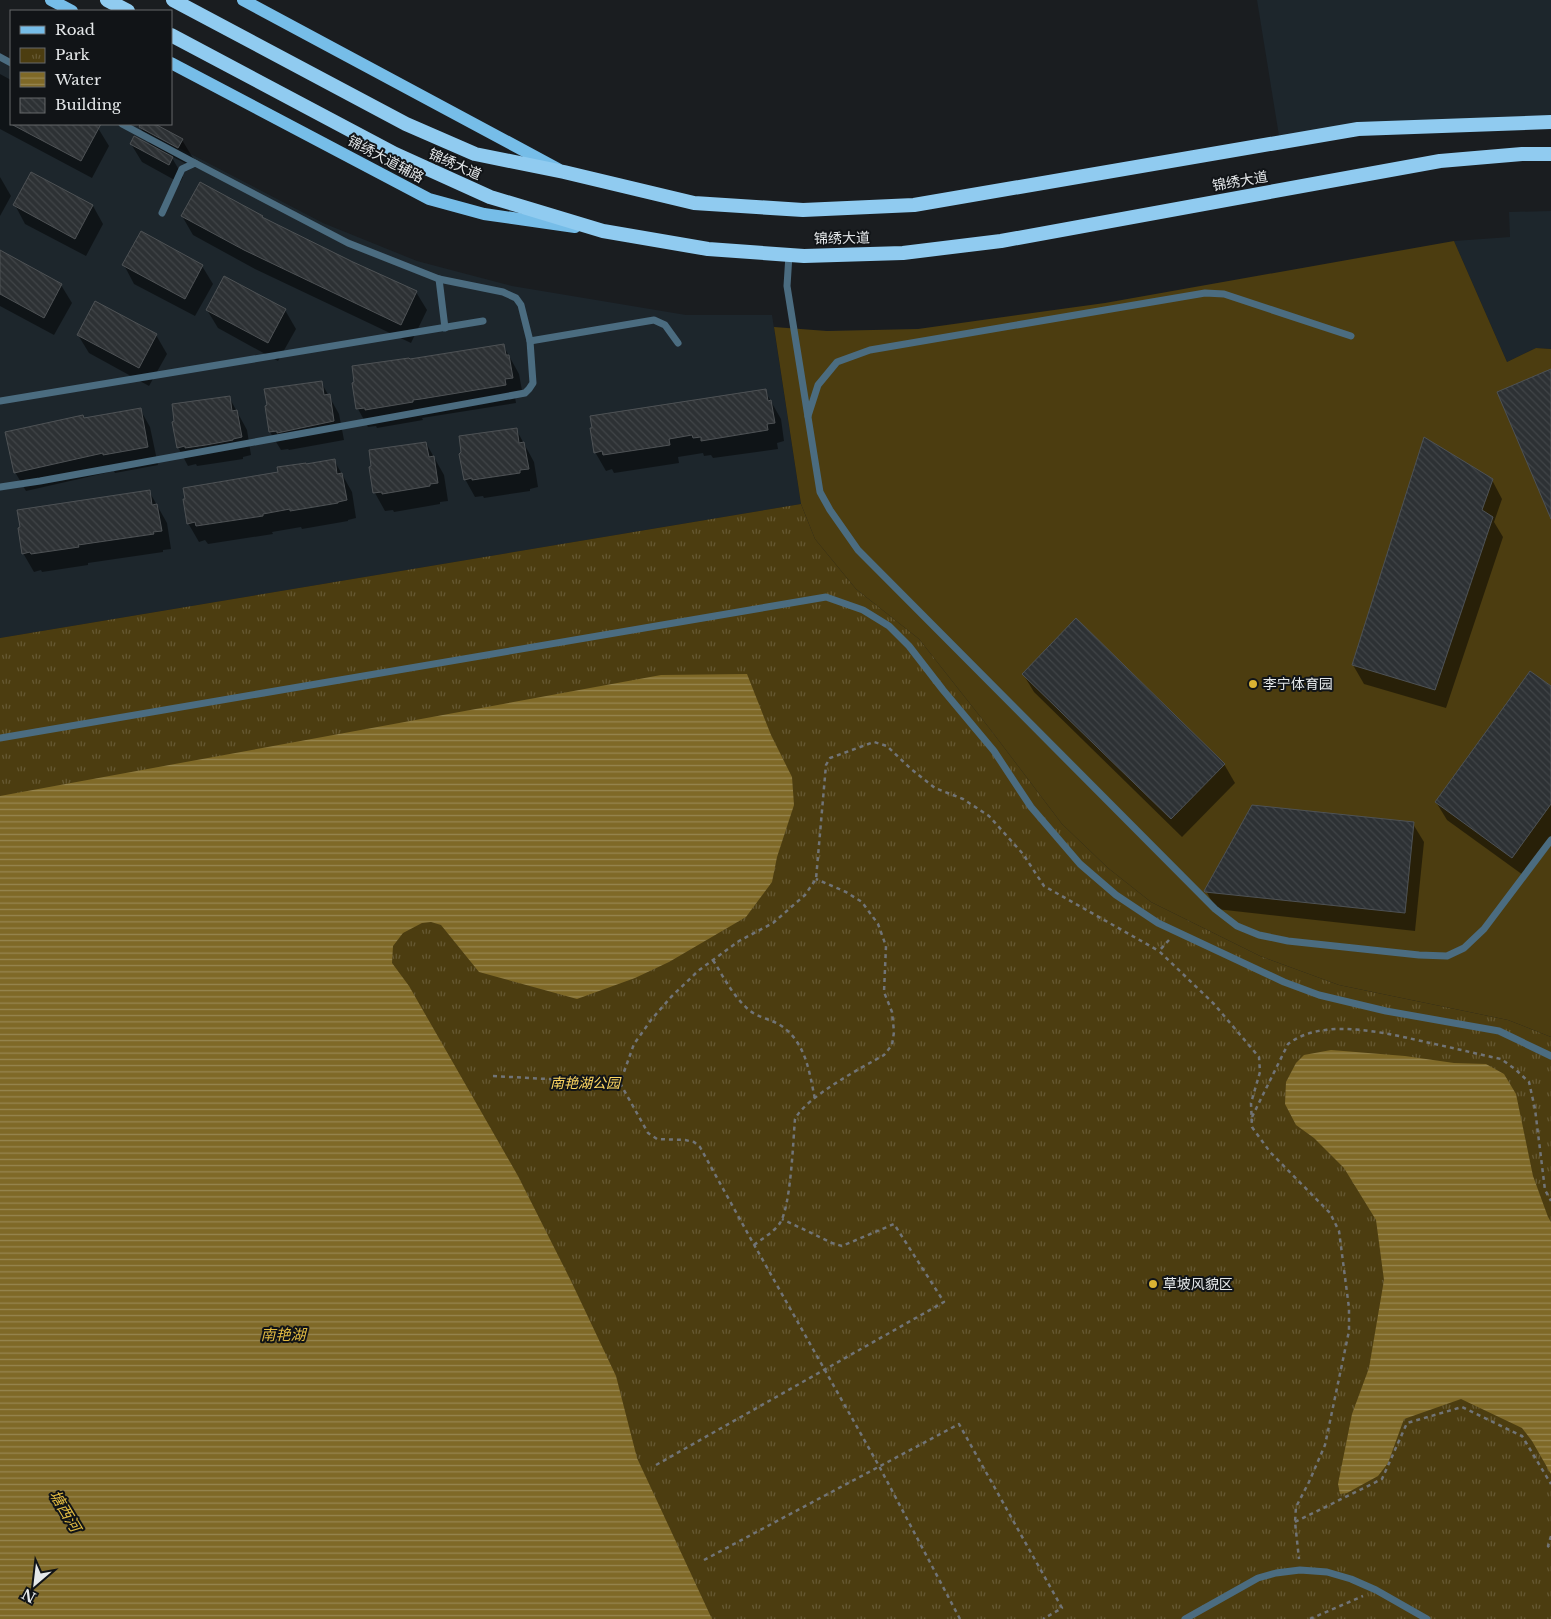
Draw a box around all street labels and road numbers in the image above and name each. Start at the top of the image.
street label: 锦绣大道辅路 [345,131,427,187]
street label: 锦绣大道 [426,144,484,184]
street label: 锦绣大道 [1211,167,1269,195]
street label: 锦绣大道 [814,229,870,247]

